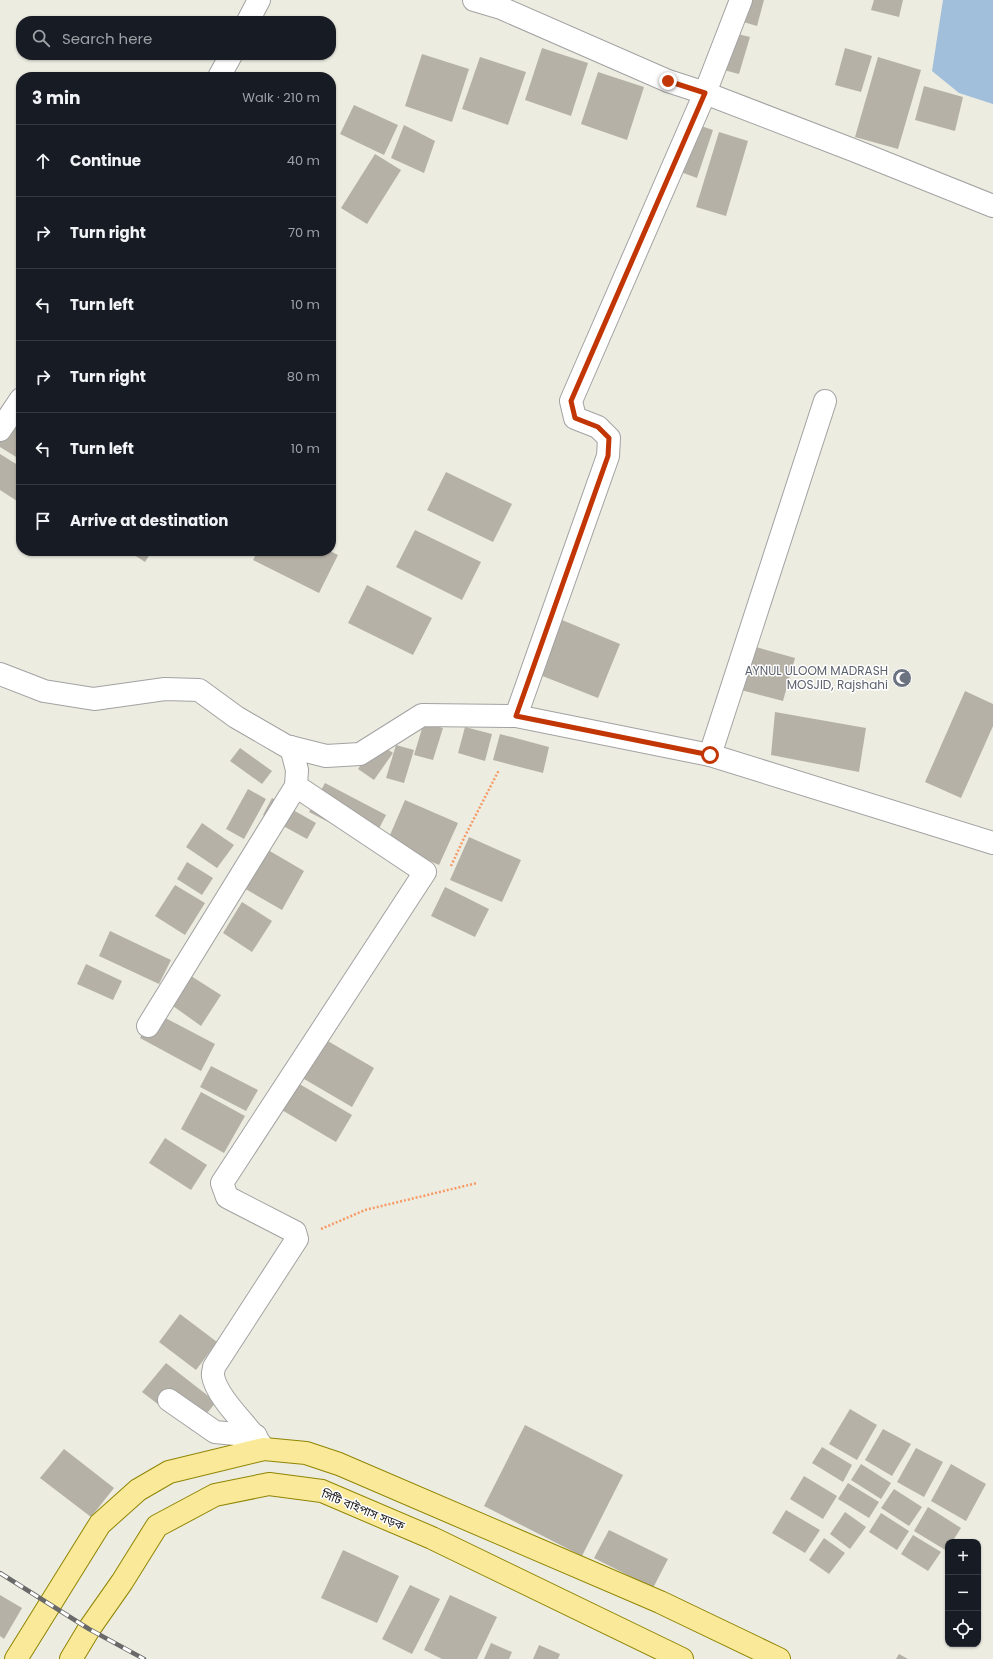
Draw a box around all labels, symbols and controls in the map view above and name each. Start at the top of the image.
search box [16,16,336,60]
icon: search [30,27,52,49]
text: Search here [62,28,152,49]
route end [659,72,677,90]
text: 3 min [32,86,80,110]
text: Walk · 210 m [242,88,320,107]
icon: ahead [32,150,54,172]
text: Continue [70,150,141,171]
text: 40 m [287,151,320,170]
icon: right [32,222,54,244]
text: Turn right [70,222,146,243]
text: 70 m [288,223,320,242]
icon: left [32,294,54,316]
text: Turn left [70,294,134,315]
text: 10 m [291,295,320,314]
icon: right [32,366,54,388]
text: Turn right [70,366,146,387]
text: 80 m [287,367,320,386]
icon: left [32,438,54,460]
text: Turn left [70,438,134,459]
text: 10 m [291,439,320,458]
icon: arrive [32,510,54,532]
text: Arrive at destination [70,510,228,531]
place label: AYNUL ULOOM MADRASH MOSJID, Rajshahi [745,662,888,693]
mosque icon: AYNUL ULOOM MADRASH MOSJID, Rajshahi [891,667,913,689]
route start [701,746,719,764]
street label: সিটি বাইপাস সড়ক [318,1485,408,1534]
map controls [945,1539,981,1647]
button: + [945,1539,981,1575]
button: − [945,1575,981,1611]
button: locate [945,1611,981,1647]

